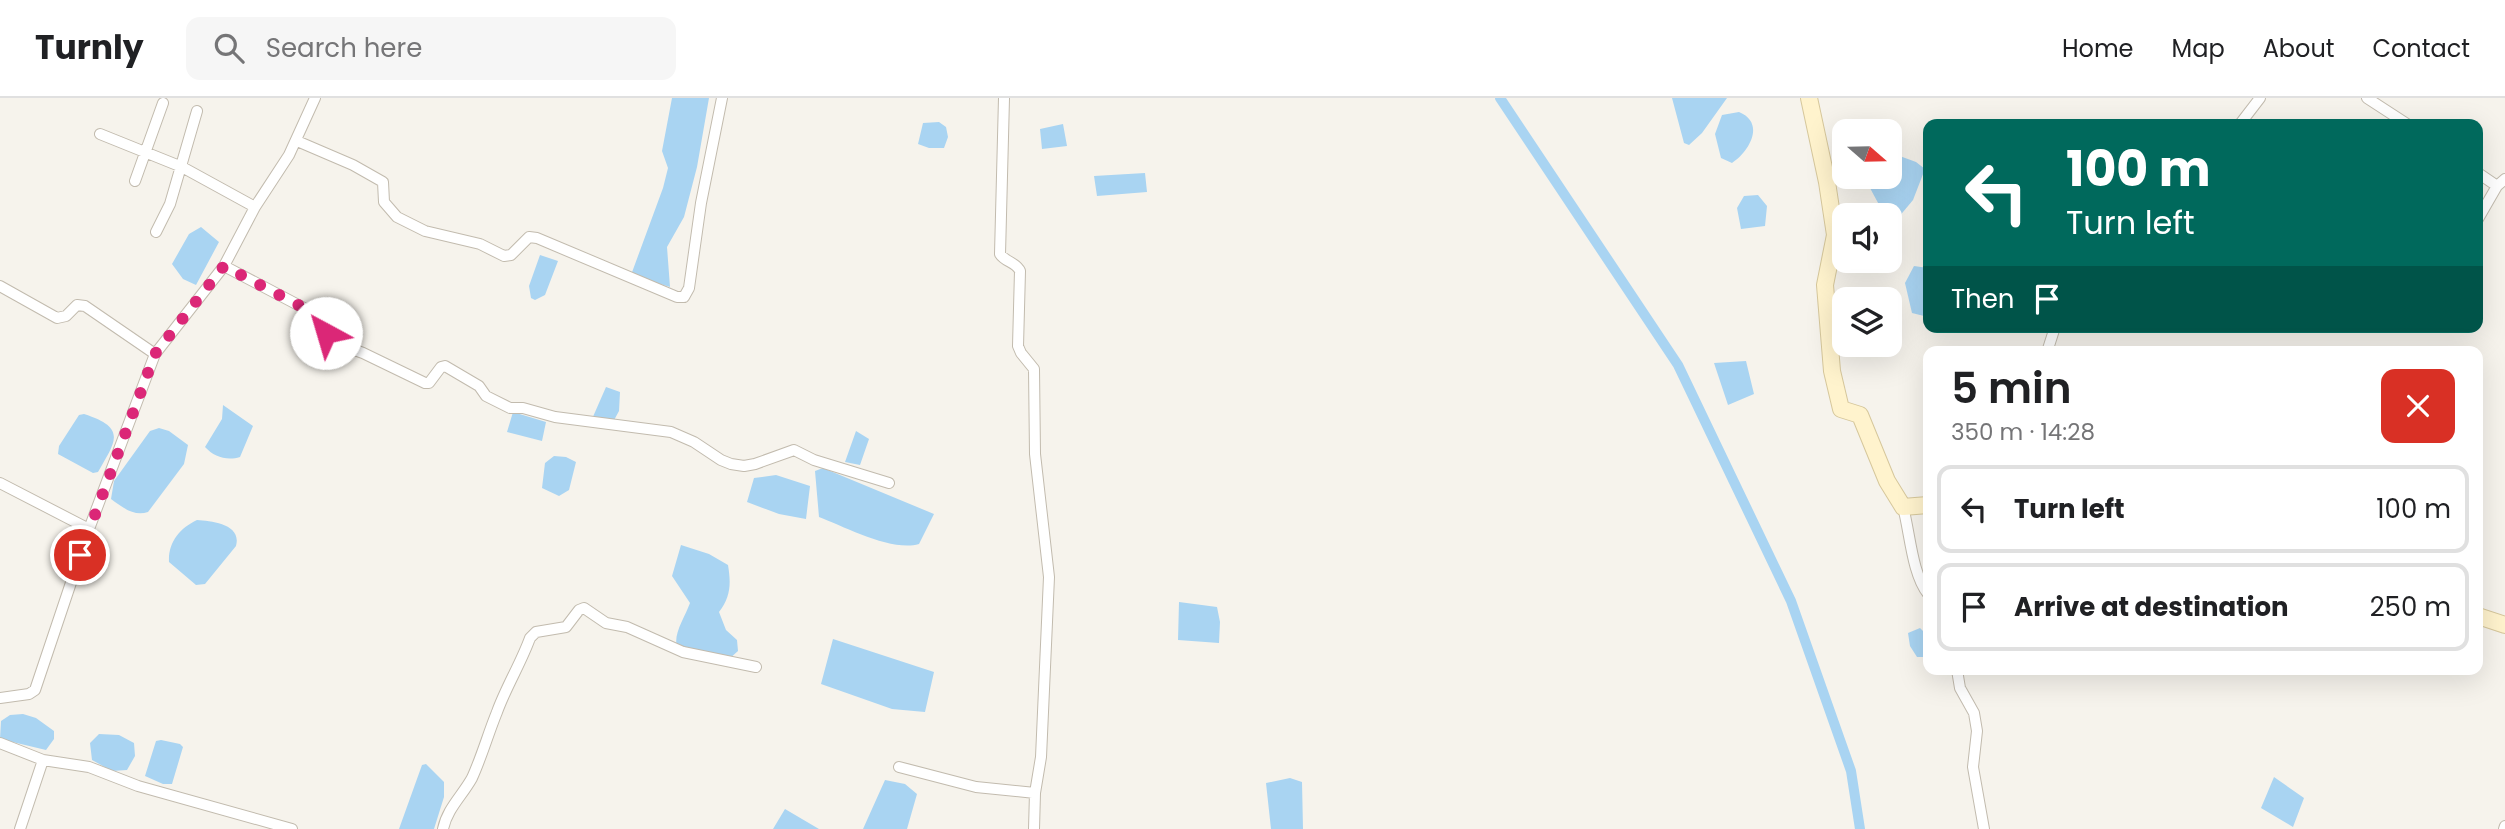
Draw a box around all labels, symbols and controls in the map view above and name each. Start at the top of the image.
search box [186,17,676,80]
text: Turnly [35,24,144,71]
icon: search [210,29,248,67]
text: Search here [266,30,422,66]
text: Home [2062,32,2134,65]
text: Map [2172,32,2225,65]
text: About [2263,32,2334,65]
text: Contact [2372,32,2470,65]
north arrow [1832,119,1902,189]
map controls [1832,119,1902,357]
text: 100 m [2066,135,2211,203]
icon: left [1951,147,2042,238]
text: Turn left [2066,200,2195,245]
button: sound [1832,203,1902,273]
icon: arrive [2028,280,2066,318]
text: Then [1951,281,2014,317]
button: layers [1832,287,1902,357]
position arrow [289,296,363,370]
text: 5 min [1951,359,2072,418]
button: close [2381,369,2455,443]
text: 350 m · 14:28 [1951,416,2095,448]
icon: left [1955,490,1993,528]
text: Turn left [2014,491,2125,527]
text: 100 m [2376,491,2451,527]
pin [50,525,110,585]
icon: arrive [61,536,99,574]
icon: arrive [1955,588,1993,626]
text: Arrive at destination [2014,589,2289,625]
text: 250 m [2370,589,2451,625]

